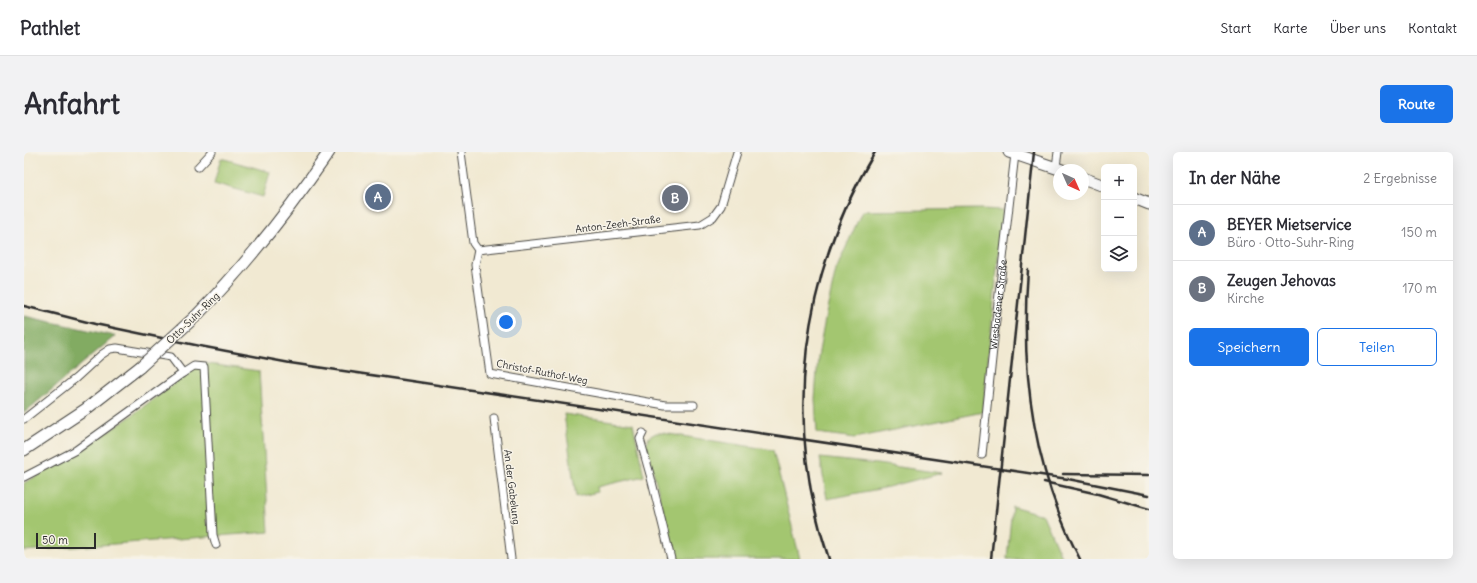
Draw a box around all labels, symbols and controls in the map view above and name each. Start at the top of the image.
text: Pathlet [20,16,80,40]
text: Start [1221,19,1251,37]
text: Karte [1273,19,1308,37]
text: Über uns [1330,19,1386,37]
text: Kontakt [1408,19,1457,37]
button: Route [1380,85,1453,123]
text: Anfahrt [24,86,120,122]
north arrow [1053,164,1089,200]
map controls [1101,164,1137,272]
button: + [1101,164,1137,200]
text: In der Nähe [1189,167,1281,189]
text: 2 Ergebnisse [1363,170,1437,187]
pin: A [365,182,391,212]
pin: B [662,183,688,213]
button: − [1101,200,1137,236]
street label: Anton-Zeeh-Straße [575,212,661,236]
text: BEYER Mietservice [1227,215,1352,234]
text: A [1198,224,1206,241]
text: 150 m [1401,224,1437,241]
text: Büro · Otto-Suhr-Ring [1227,234,1354,251]
button: layers [1101,236,1137,272]
street label: Wiesbadener Straße [986,259,1009,351]
text: Zeugen Jehovas [1227,271,1336,290]
text: B [1198,280,1206,297]
text: 170 m [1402,280,1437,297]
street label: Otto-Suhr-Ring [164,289,222,347]
text: Kirche [1227,290,1264,307]
your location [496,312,516,332]
button: Speichern [1189,328,1309,366]
button: Teilen [1317,328,1437,366]
street label: Christof-Ruthof-Weg [495,357,589,387]
street label: An der Gabelung [501,449,523,525]
scale bar [36,531,96,550]
text: 50 m [42,533,68,547]

